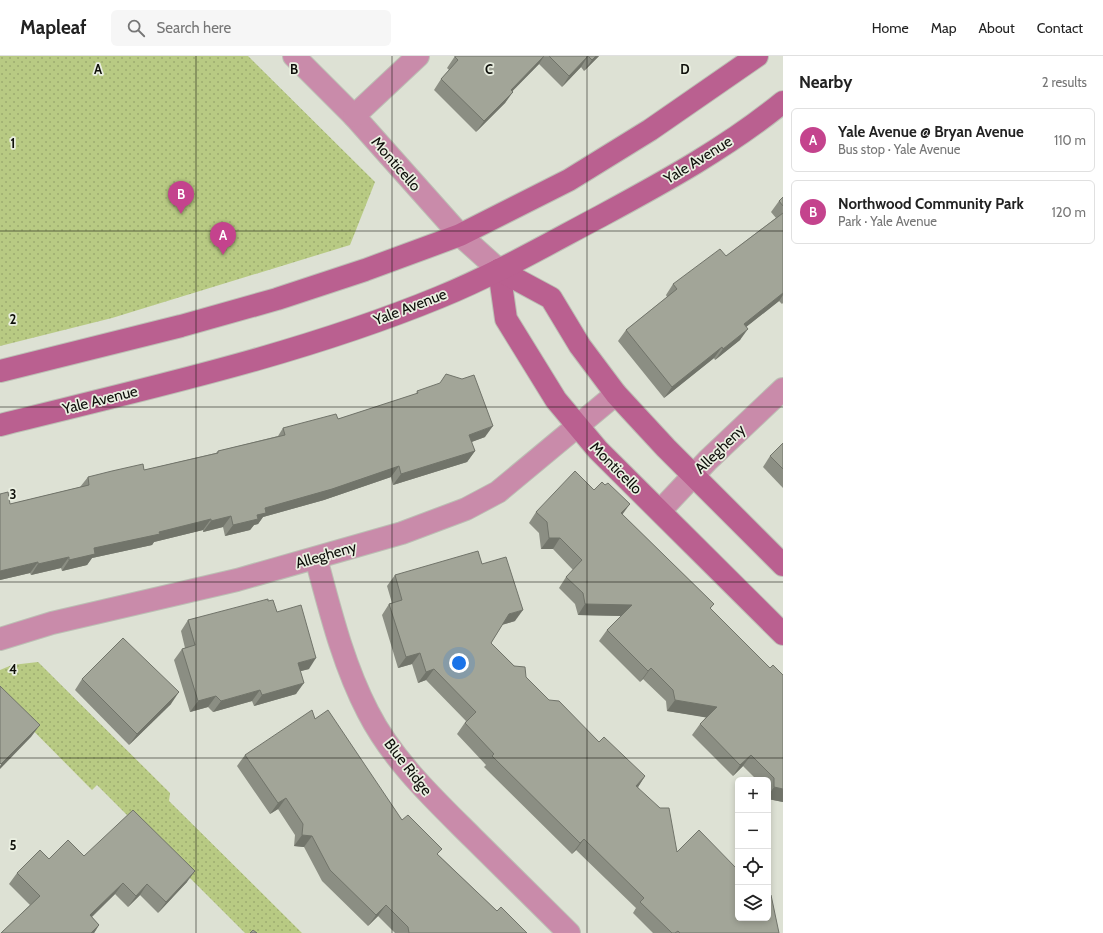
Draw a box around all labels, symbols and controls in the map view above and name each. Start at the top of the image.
search box [111,10,391,46]
text: Mapleaf [20,16,87,39]
icon: search [125,17,147,39]
text: Search here [157,19,231,37]
text: Home [872,19,909,37]
text: Map [931,19,956,37]
text: About [978,19,1015,37]
text: Contact [1037,19,1083,37]
text: A [94,61,103,77]
text: B [290,61,298,77]
text: C [485,61,493,77]
text: D [680,61,690,77]
text: Nearby [799,72,852,92]
text: 2 results [1042,74,1087,90]
text: Yale Avenue @ Bryan Avenue [838,123,1024,141]
street label: Yale Avenue [660,132,736,189]
text: A [809,132,817,148]
text: 110 m [1054,132,1086,148]
street label: Monticello [367,133,425,195]
text: 1 [11,135,15,151]
text: Bus stop · Yale Avenue [838,141,960,157]
pin: B [168,181,194,214]
text: Northwood Community Park [838,195,1024,213]
text: B [809,204,817,220]
text: 120 m [1052,204,1086,220]
text: Park · Yale Avenue [838,213,937,229]
pin: A [210,222,236,255]
street label: Yale Avenue [370,285,449,330]
text: 2 [10,311,17,327]
street label: Yale Avenue [60,382,140,418]
street label: Allegheny [691,420,749,477]
street label: Monticello [586,438,646,498]
text: 3 [9,486,17,502]
street label: Allegheny [293,538,359,572]
your location [449,653,469,673]
text: 4 [9,661,17,677]
street label: Blue Ridge [380,735,436,799]
map controls [735,777,771,921]
button: + [735,777,771,813]
button: − [735,813,771,849]
text: 5 [10,837,17,853]
button: locate [735,849,771,885]
button: layers [735,885,771,921]

